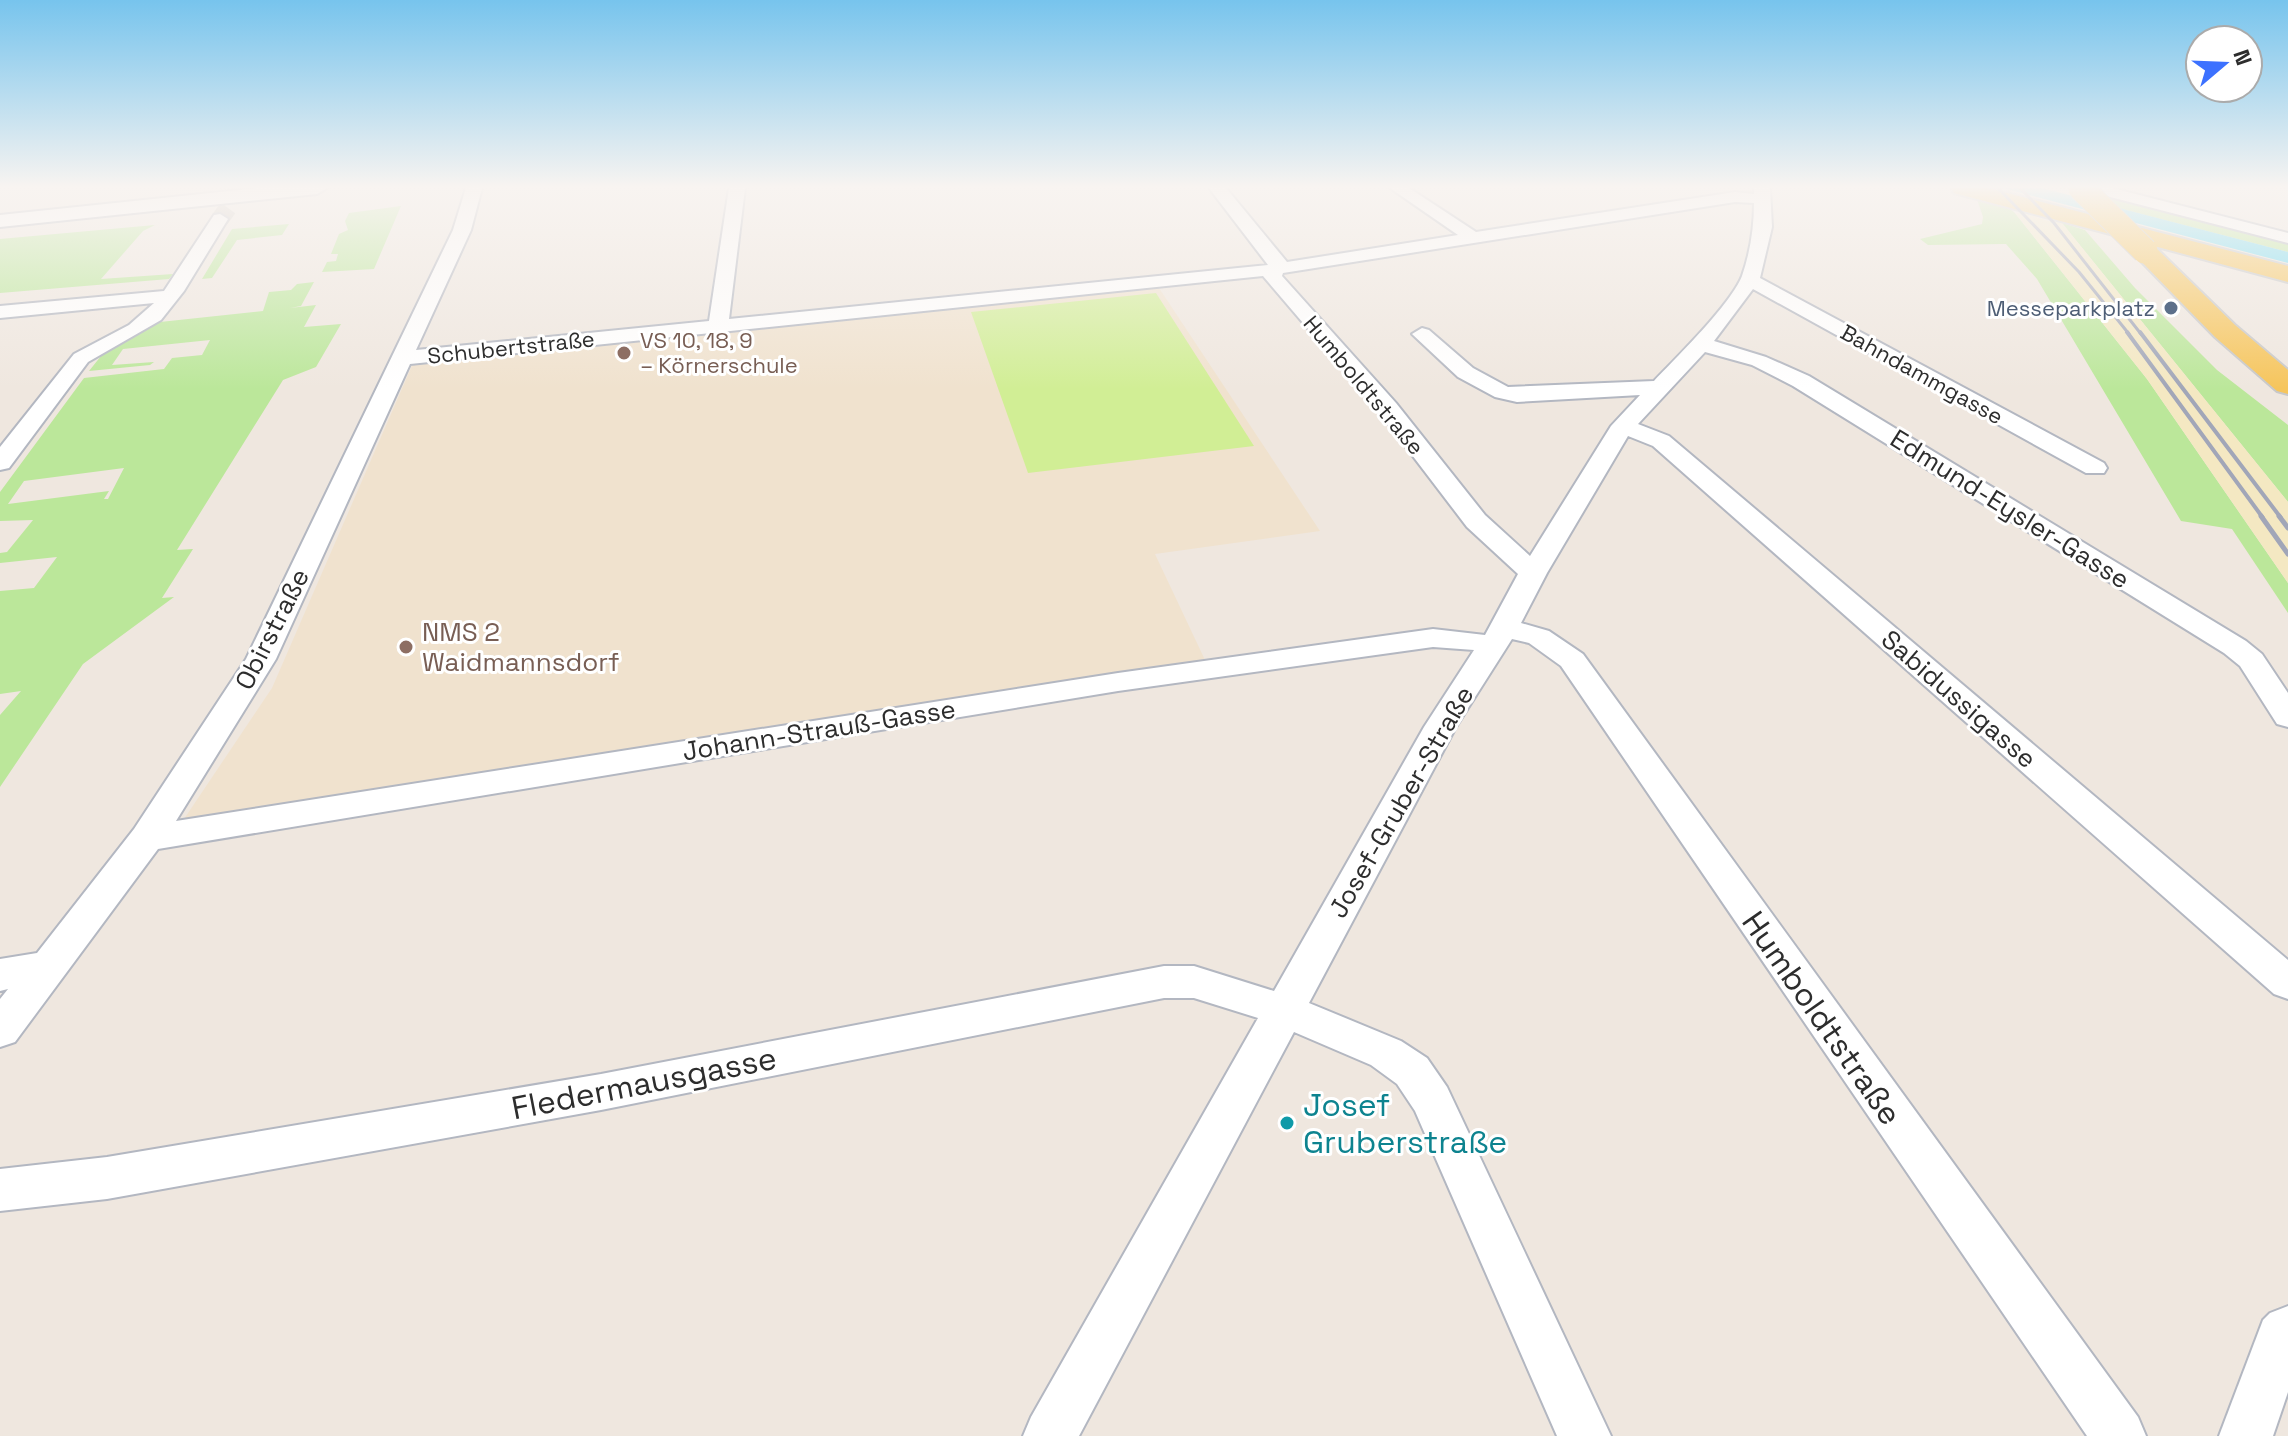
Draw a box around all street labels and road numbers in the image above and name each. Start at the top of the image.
street label: Humboldtstraße [1298,310,1430,460]
street label: Bahndammgasse [1836,318,2008,430]
street label: Schubertstraße [426,324,596,370]
street label: Edmund-Eysler-Gasse [1884,421,2136,597]
street label: Obirstraße [227,563,317,695]
street label: Sabidussigasse [1874,622,2044,776]
street label: Josef-Gruber-Straße [1321,680,1481,924]
street label: Johann-Strauß-Gasse [680,692,958,768]
street label: Humboldtstraße [1733,903,1911,1133]
street label: Fledermausgasse [508,1038,780,1128]

